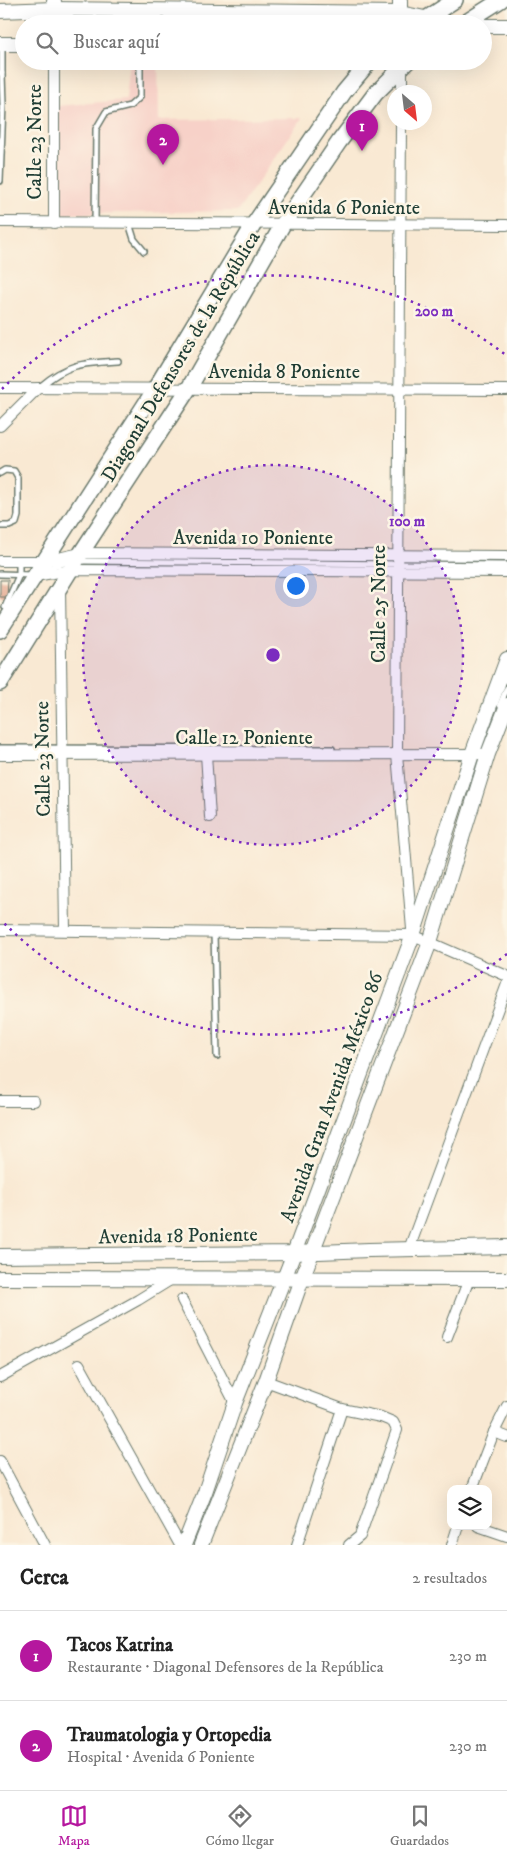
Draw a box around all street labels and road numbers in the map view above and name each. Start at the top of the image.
street label: Calle 23 Norte [23,84,48,200]
street label: Avenida 6 Poniente [268,196,420,221]
street label: Diagonal Defensores de la República [96,226,267,487]
street label: Avenida 8 Poniente [208,360,360,385]
street label: Avenida 10 Poniente [173,526,333,551]
street label: Calle 25 Norte [367,545,392,663]
street label: Calle 23 Norte [30,701,57,817]
street label: Calle 12 Poniente [175,726,313,751]
street label: Avenida Gran Avenida México 86 [275,968,390,1226]
street label: Avenida 18 Poniente [98,1223,258,1250]

